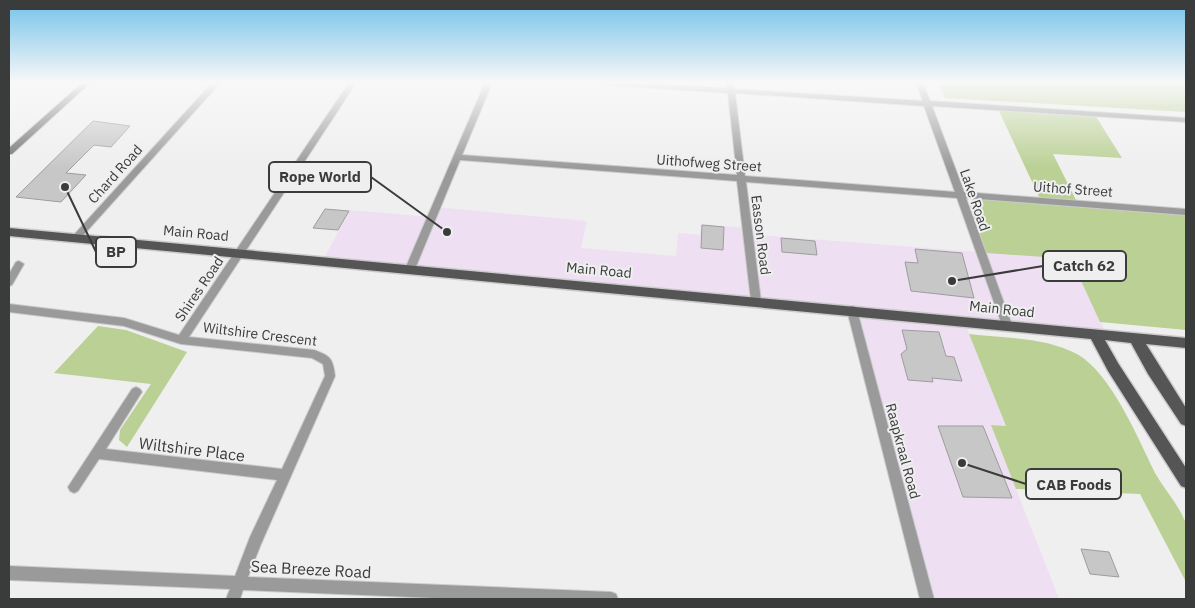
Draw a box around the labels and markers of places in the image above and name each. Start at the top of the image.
callout: Rope World [269,162,371,192]
callout: BP [96,237,136,267]
callout: Catch 62 [1043,251,1126,281]
callout: CAB Foods [1026,469,1121,499]

